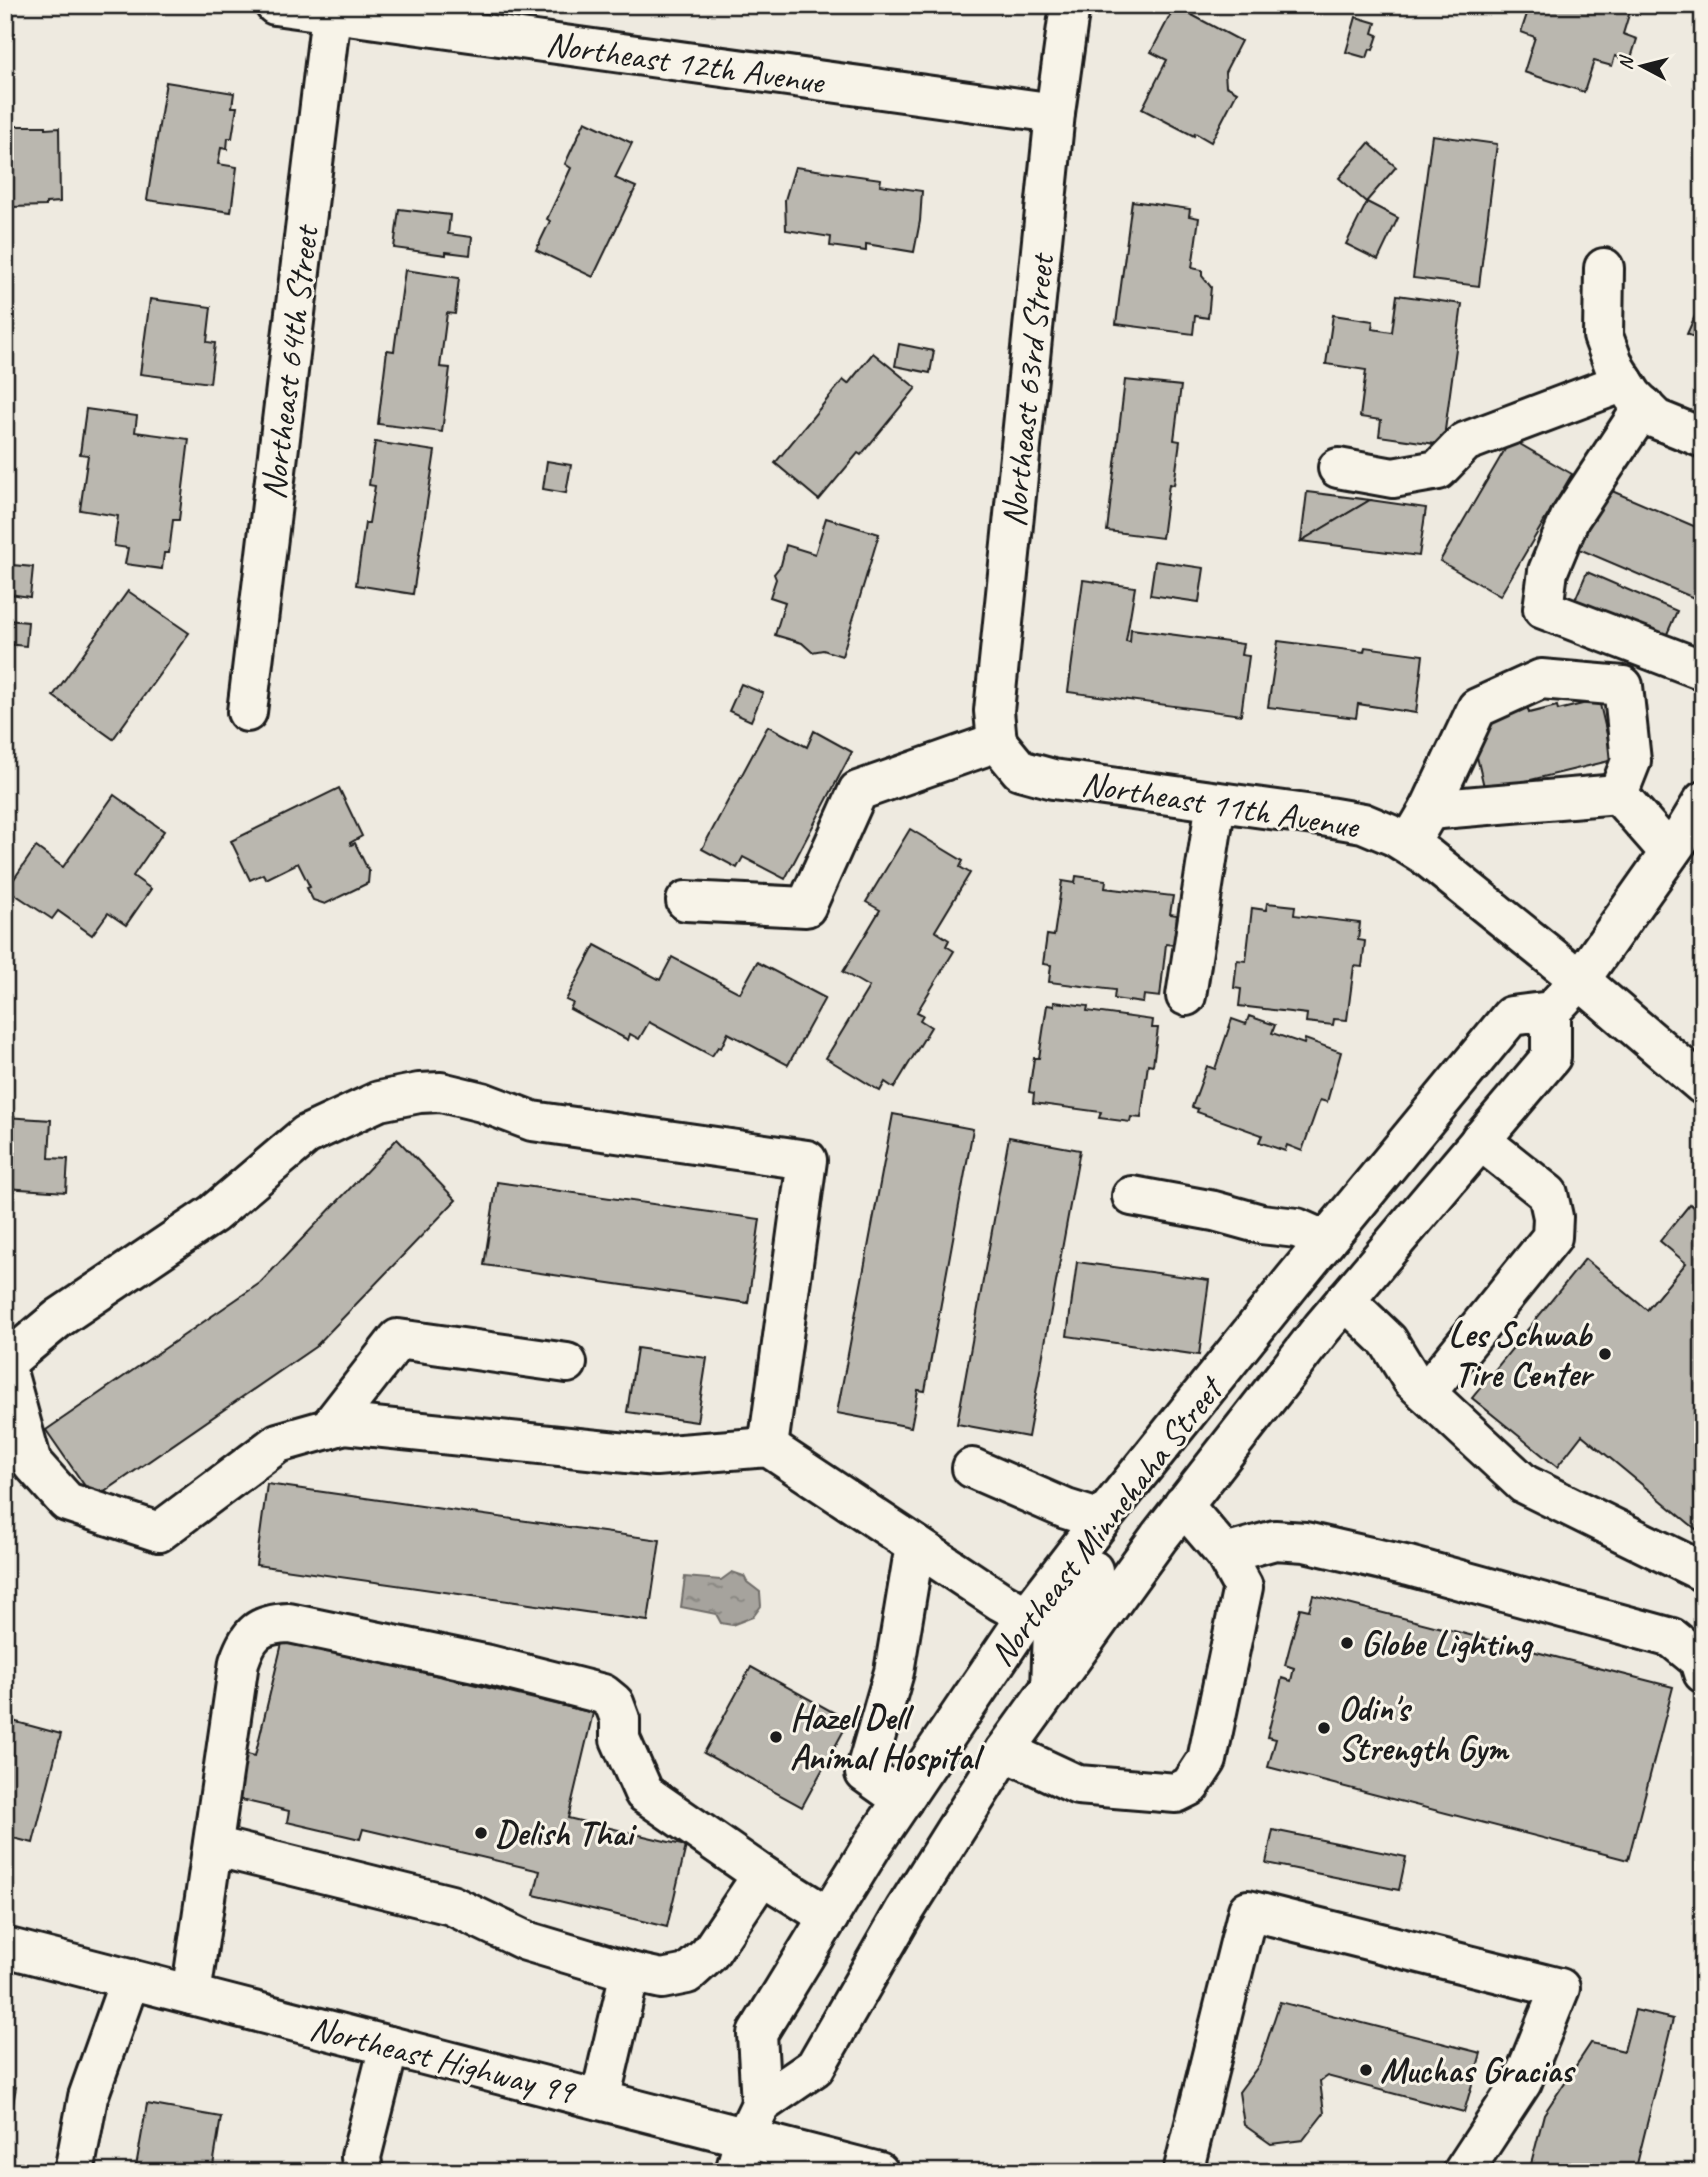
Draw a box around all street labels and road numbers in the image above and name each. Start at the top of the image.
street label: Northeast 12th Avenue [544,21,829,105]
street label: Northeast 64th Street [250,221,329,502]
street label: Northeast 63rd Street [991,250,1064,529]
street label: Northeast 11th Avenue [1079,760,1364,849]
street label: Northeast Minnehaha Street [979,1366,1234,1675]
street label: Northeast Highway 99 [305,2005,582,2115]

